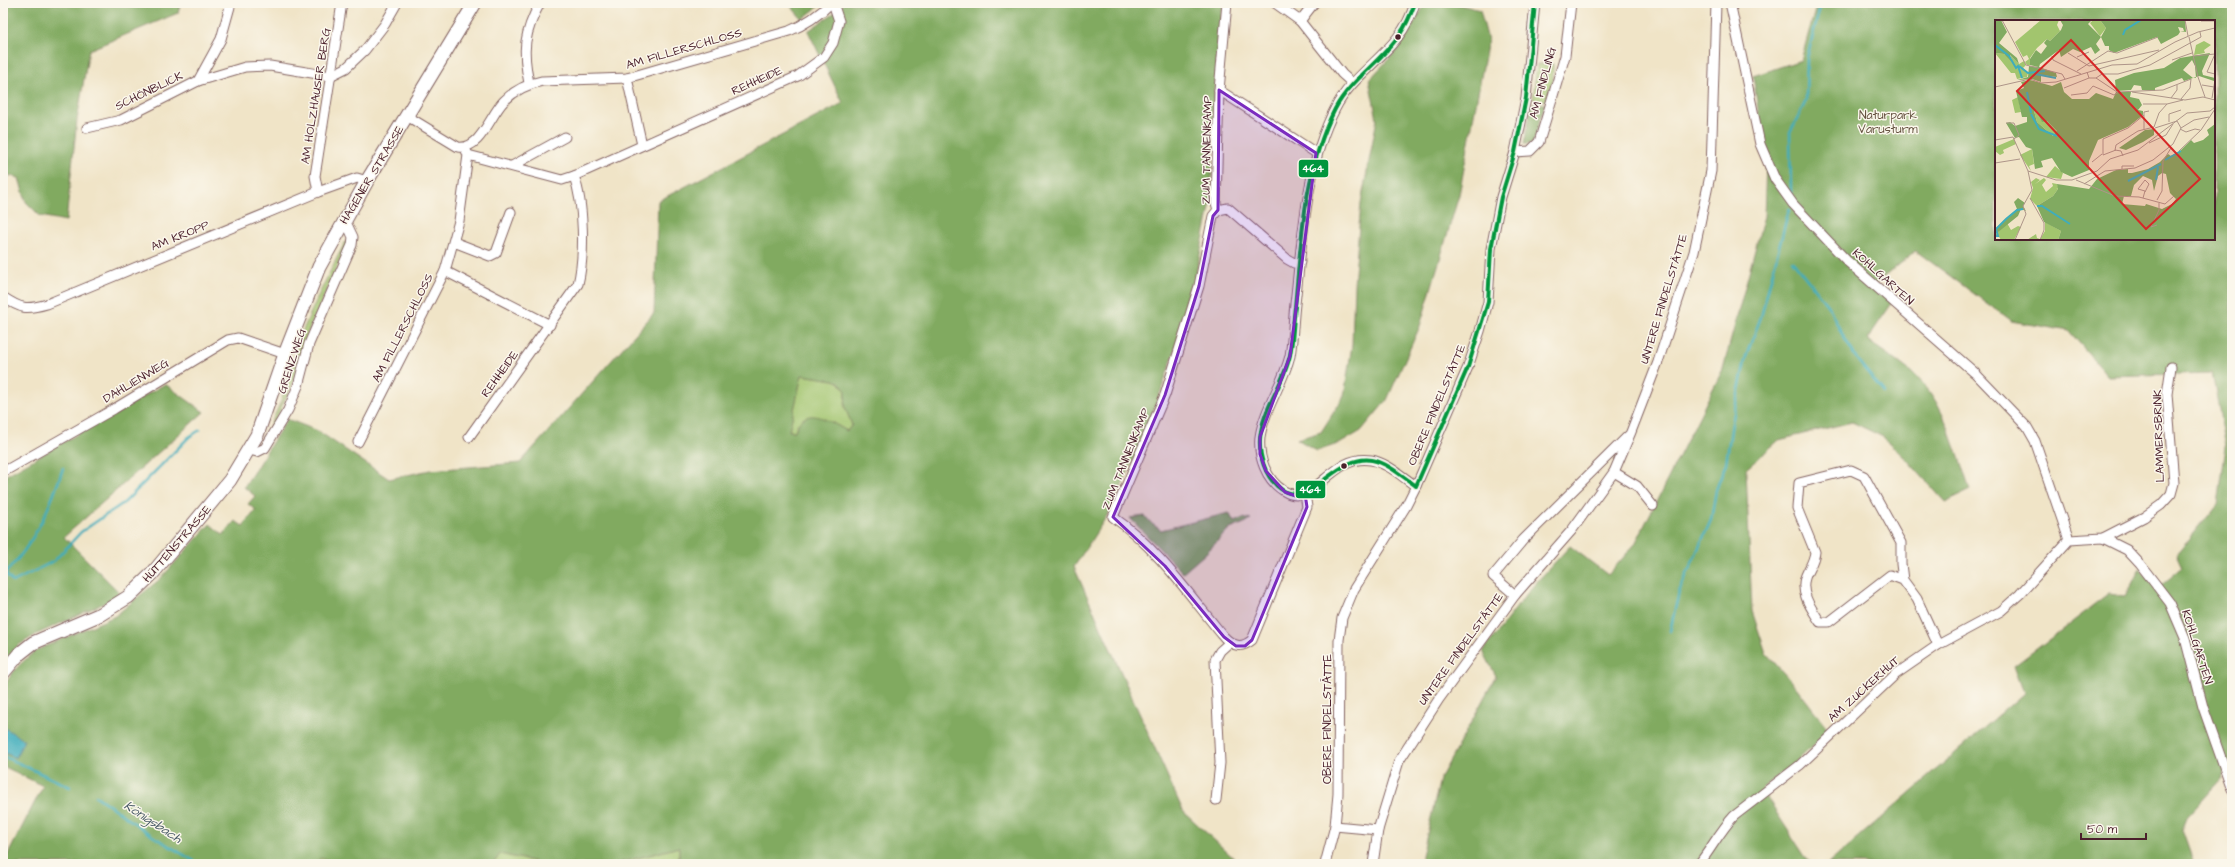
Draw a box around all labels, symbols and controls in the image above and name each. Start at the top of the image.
inset map [1995,20,2215,240]
street label: AM FILLERSCHLOSS [624,24,744,74]
street label: AM HOLZHAUSER BERG [297,26,335,165]
unlabelled marker [1393,32,1403,42]
street label: AM FINDLING [1525,44,1561,121]
street label: REHHEIDE [729,62,785,100]
street label: SCHÖNBLICK [112,67,186,115]
street label: ZUM TANNENKAMP [1198,95,1216,204]
park label: Naturpark Varusturm [1858,107,1918,138]
street label: HAGENER STRASSE [336,122,408,228]
line badge: 464 [1298,159,1329,178]
text: 464 [1302,161,1324,176]
street label: AM KROPP [148,216,212,255]
street label: UNTERE FINDELSTÄTTE [1636,232,1692,366]
street label: KOHLGARTEN [1849,245,1918,310]
street label: AM FILLERSCHLOSS [368,270,438,385]
street label: GRENZWEG [273,326,311,396]
street label: OBERE FINDELSTÄTTE [1404,342,1470,468]
street label: REHHEIDE [477,347,523,401]
street label: DAHLIENWEG [100,354,173,407]
street label: LAMMERSBRINK [2149,389,2169,483]
street label: ZUM TANNENKAMP [1098,405,1154,512]
unlabelled marker [1339,461,1349,471]
line badge: 464 [1295,480,1326,499]
text: 464 [1299,482,1321,497]
street label: HÜTTENSTRASSE [139,502,215,586]
street label: UNTERE FINDELSTÄTTE [1414,589,1508,709]
street label: KOHLGARTEN [2177,608,2217,687]
street label: AM ZUCKERHUT [1824,652,1904,726]
street label: OBERE FINDELSTÄTTE [1319,654,1336,784]
water label: Königsbach [120,797,186,849]
scale bar [2081,815,2146,841]
text: 50 m [2087,821,2118,838]

